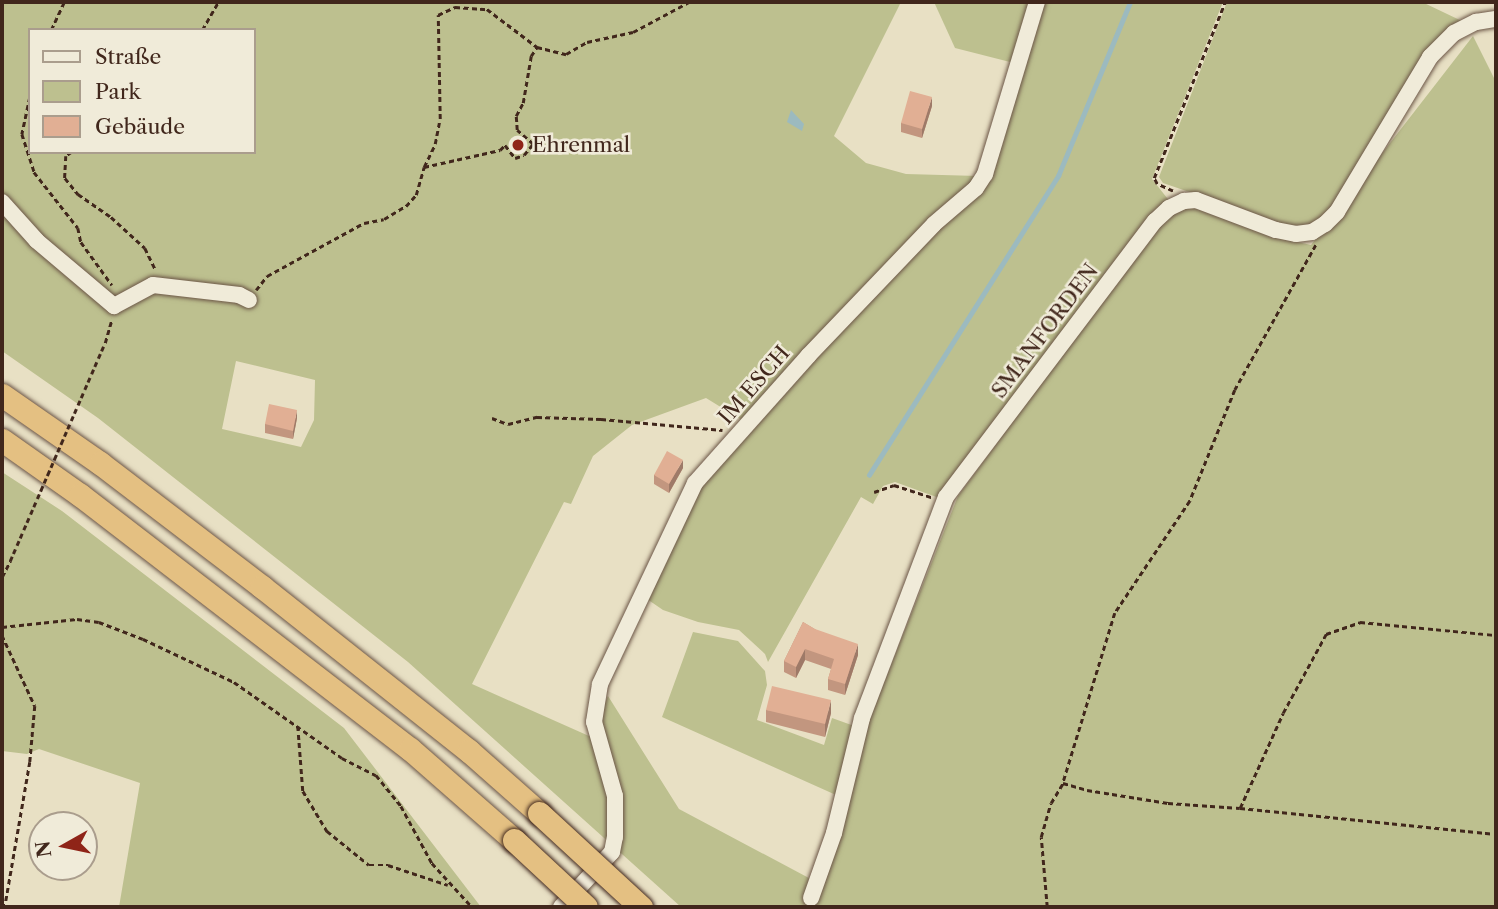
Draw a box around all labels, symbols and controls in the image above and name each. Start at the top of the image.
legend [28,28,256,154]
text: Straße [95,44,161,69]
text: Park [95,79,141,104]
text: Gebäude [95,114,185,139]
place label: Ehrenmal [532,132,630,158]
marker: Ehrenmal [510,137,526,153]
street label: SMANFORDEN [986,259,1104,403]
street label: IM ESCH [713,341,795,429]
north arrow [28,811,98,881]
text: N [31,839,56,859]

